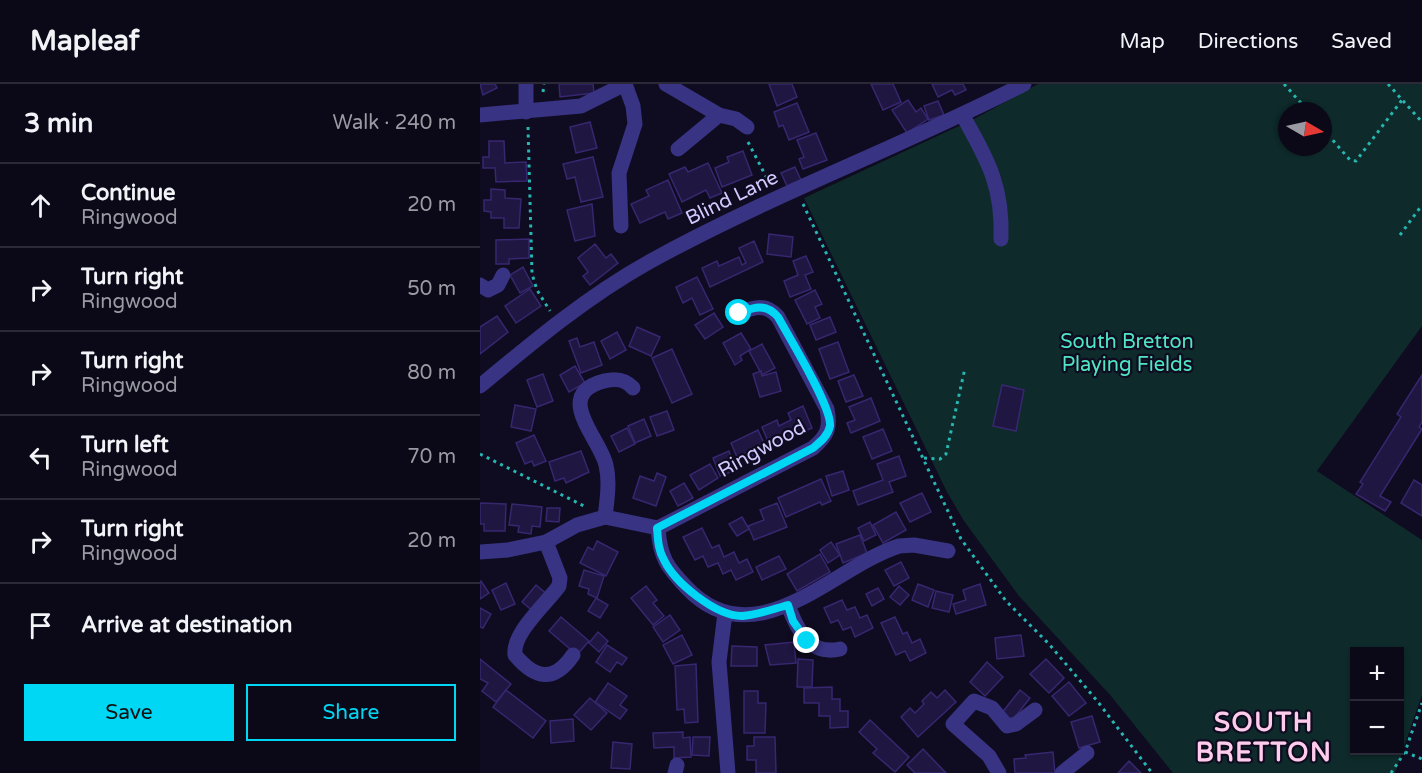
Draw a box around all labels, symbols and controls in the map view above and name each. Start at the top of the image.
text: Mapleaf [30,24,139,58]
text: Map [1119,29,1165,54]
text: Directions [1198,29,1298,54]
text: Saved [1331,29,1392,54]
north arrow [1278,102,1332,156]
text: 3 min [24,108,93,139]
text: Walk · 240 m [333,111,456,135]
street label: Blind Lane [682,165,782,231]
text: Continue [81,180,176,206]
icon: ahead [24,189,57,222]
text: 20 m [407,193,456,217]
text: Ringwood [81,206,178,230]
text: Turn right [81,264,183,290]
icon: right [24,273,57,306]
text: 50 m [407,277,456,301]
text: Ringwood [81,290,178,314]
route start [725,299,751,325]
park label: South Bretton Playing Fields [1060,330,1194,377]
text: Turn right [81,348,183,374]
icon: right [24,357,57,390]
text: 80 m [407,361,456,385]
text: Ringwood [81,374,178,398]
street label: Ringwood [714,415,810,483]
text: Turn left [81,432,169,458]
icon: left [24,441,57,474]
text: 70 m [407,445,456,469]
text: Ringwood [81,458,178,482]
text: Turn right [81,516,183,542]
icon: right [24,525,57,558]
text: 20 m [407,529,456,553]
text: Ringwood [81,542,178,566]
icon: arrive [24,609,57,642]
text: Arrive at destination [81,612,292,638]
route end [793,627,819,653]
map controls [1350,647,1404,755]
button: + [1350,647,1404,701]
button: Save [24,684,234,741]
button: Share [246,684,456,741]
button: − [1350,701,1404,755]
district label: SOUTH BRETTON [1196,707,1332,768]

